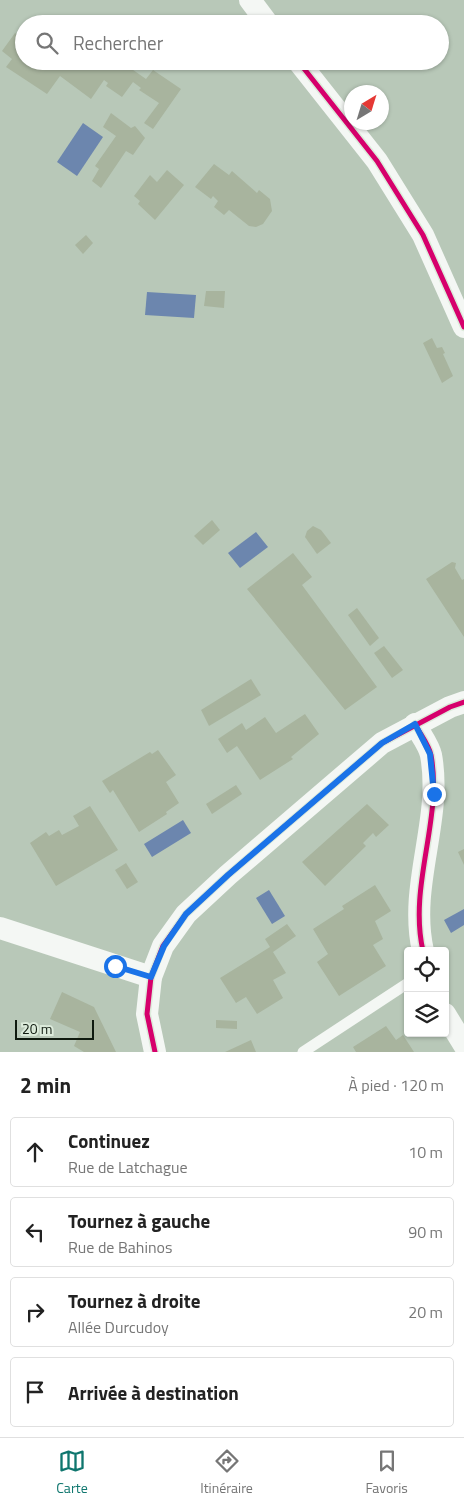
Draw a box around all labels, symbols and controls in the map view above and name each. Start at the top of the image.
search box [15,15,449,70]
text: Rechercher [73,28,163,57]
icon: search [33,29,61,57]
north arrow [344,85,389,130]
route end [423,783,446,806]
map controls [404,947,449,1037]
button: locate [404,947,449,992]
route start [104,955,127,978]
button: layers [404,992,449,1037]
scale bar [15,1017,94,1040]
text: 20 m [22,1018,52,1039]
text: 2 min [20,1069,71,1101]
text: À pied · 120 m [348,1073,444,1097]
text: Continuez [68,1126,150,1155]
icon: ahead [21,1138,49,1166]
text: 10 m [408,1140,443,1164]
text: Rue de Latchague [68,1155,188,1179]
text: Tournez à gauche [68,1206,210,1235]
icon: left [21,1218,49,1246]
text: 90 m [408,1220,443,1244]
text: Rue de Bahinos [68,1235,172,1259]
text: Tournez à droite [68,1286,200,1315]
icon: right [21,1298,49,1326]
text: 20 m [408,1300,443,1324]
text: Allée Durcudoy [68,1315,169,1339]
icon: arrive [21,1378,49,1406]
text: Arrivée à destination [68,1378,239,1407]
tab: Carte [56,1447,88,1498]
tab: Itinéraire [200,1447,253,1498]
tab: Favoris [365,1447,408,1498]

